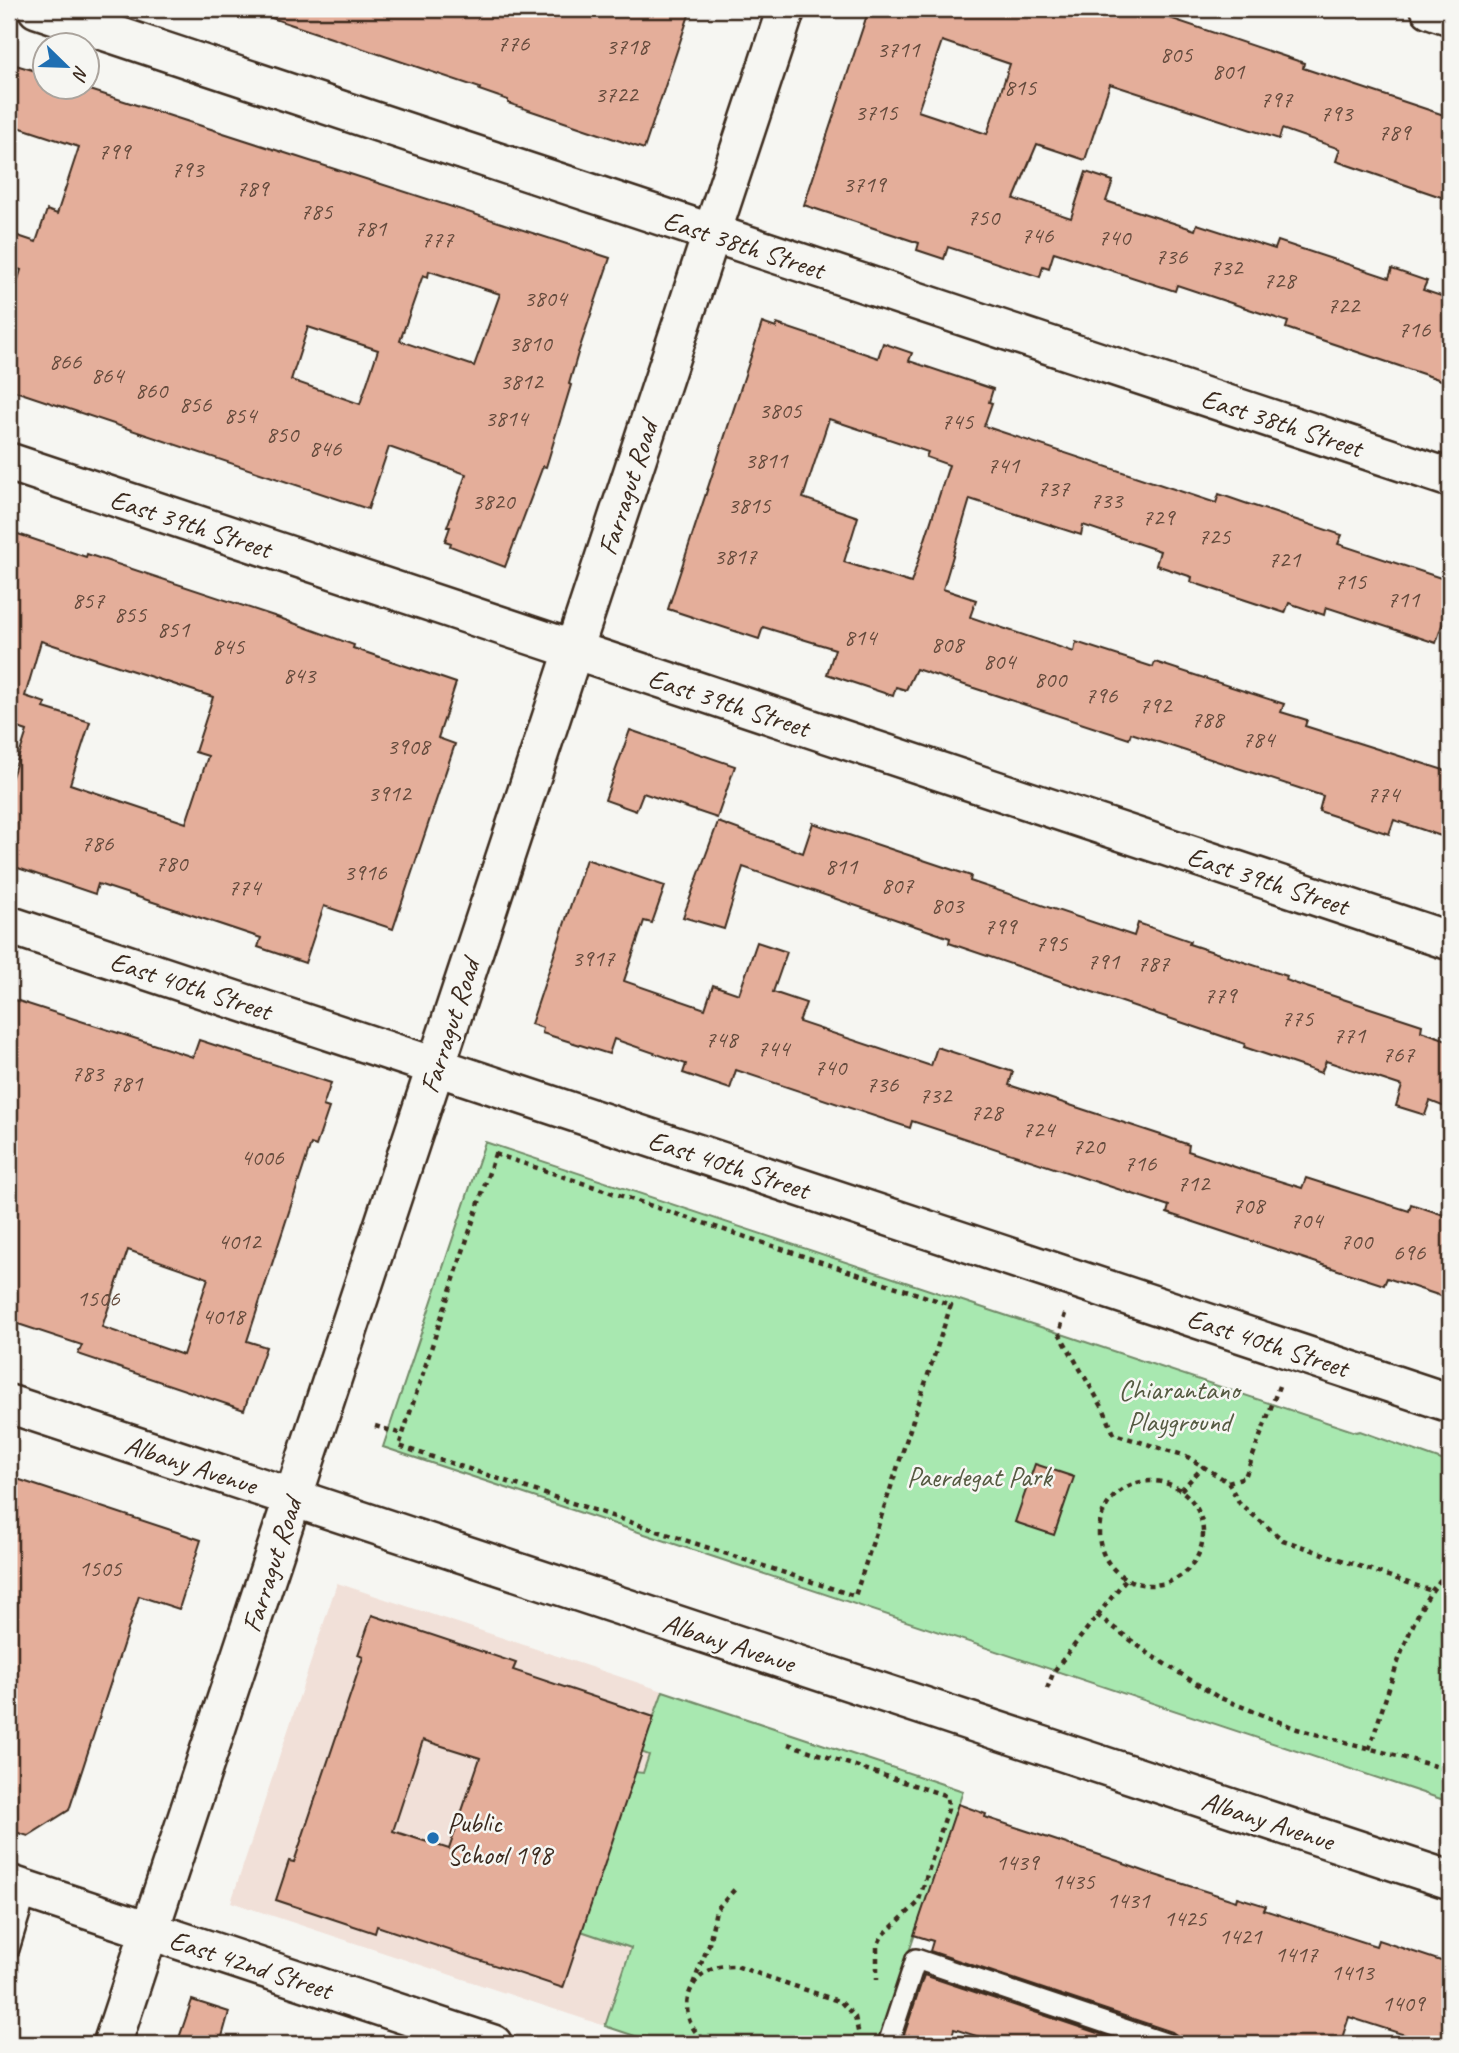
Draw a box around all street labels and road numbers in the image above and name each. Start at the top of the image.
street label: East 38th Street [659,202,831,288]
street label: East 38th Street [1197,380,1369,466]
street label: Farragut Road [589,413,667,560]
street label: East 39th Street [106,481,278,567]
street label: East 39th Street [644,660,816,746]
street label: East 39th Street [1183,838,1355,924]
street label: East 40th Street [106,943,278,1029]
street label: Farragut Road [411,951,489,1098]
street label: East 40th Street [644,1122,816,1208]
street label: East 40th Street [1183,1300,1355,1386]
street label: Albany Avenue [120,1427,263,1503]
street label: Farragut Road [233,1490,311,1637]
street label: Albany Avenue [658,1605,801,1681]
street label: Albany Avenue [1197,1783,1340,1859]
street label: East 42nd Street [165,1922,339,2008]

